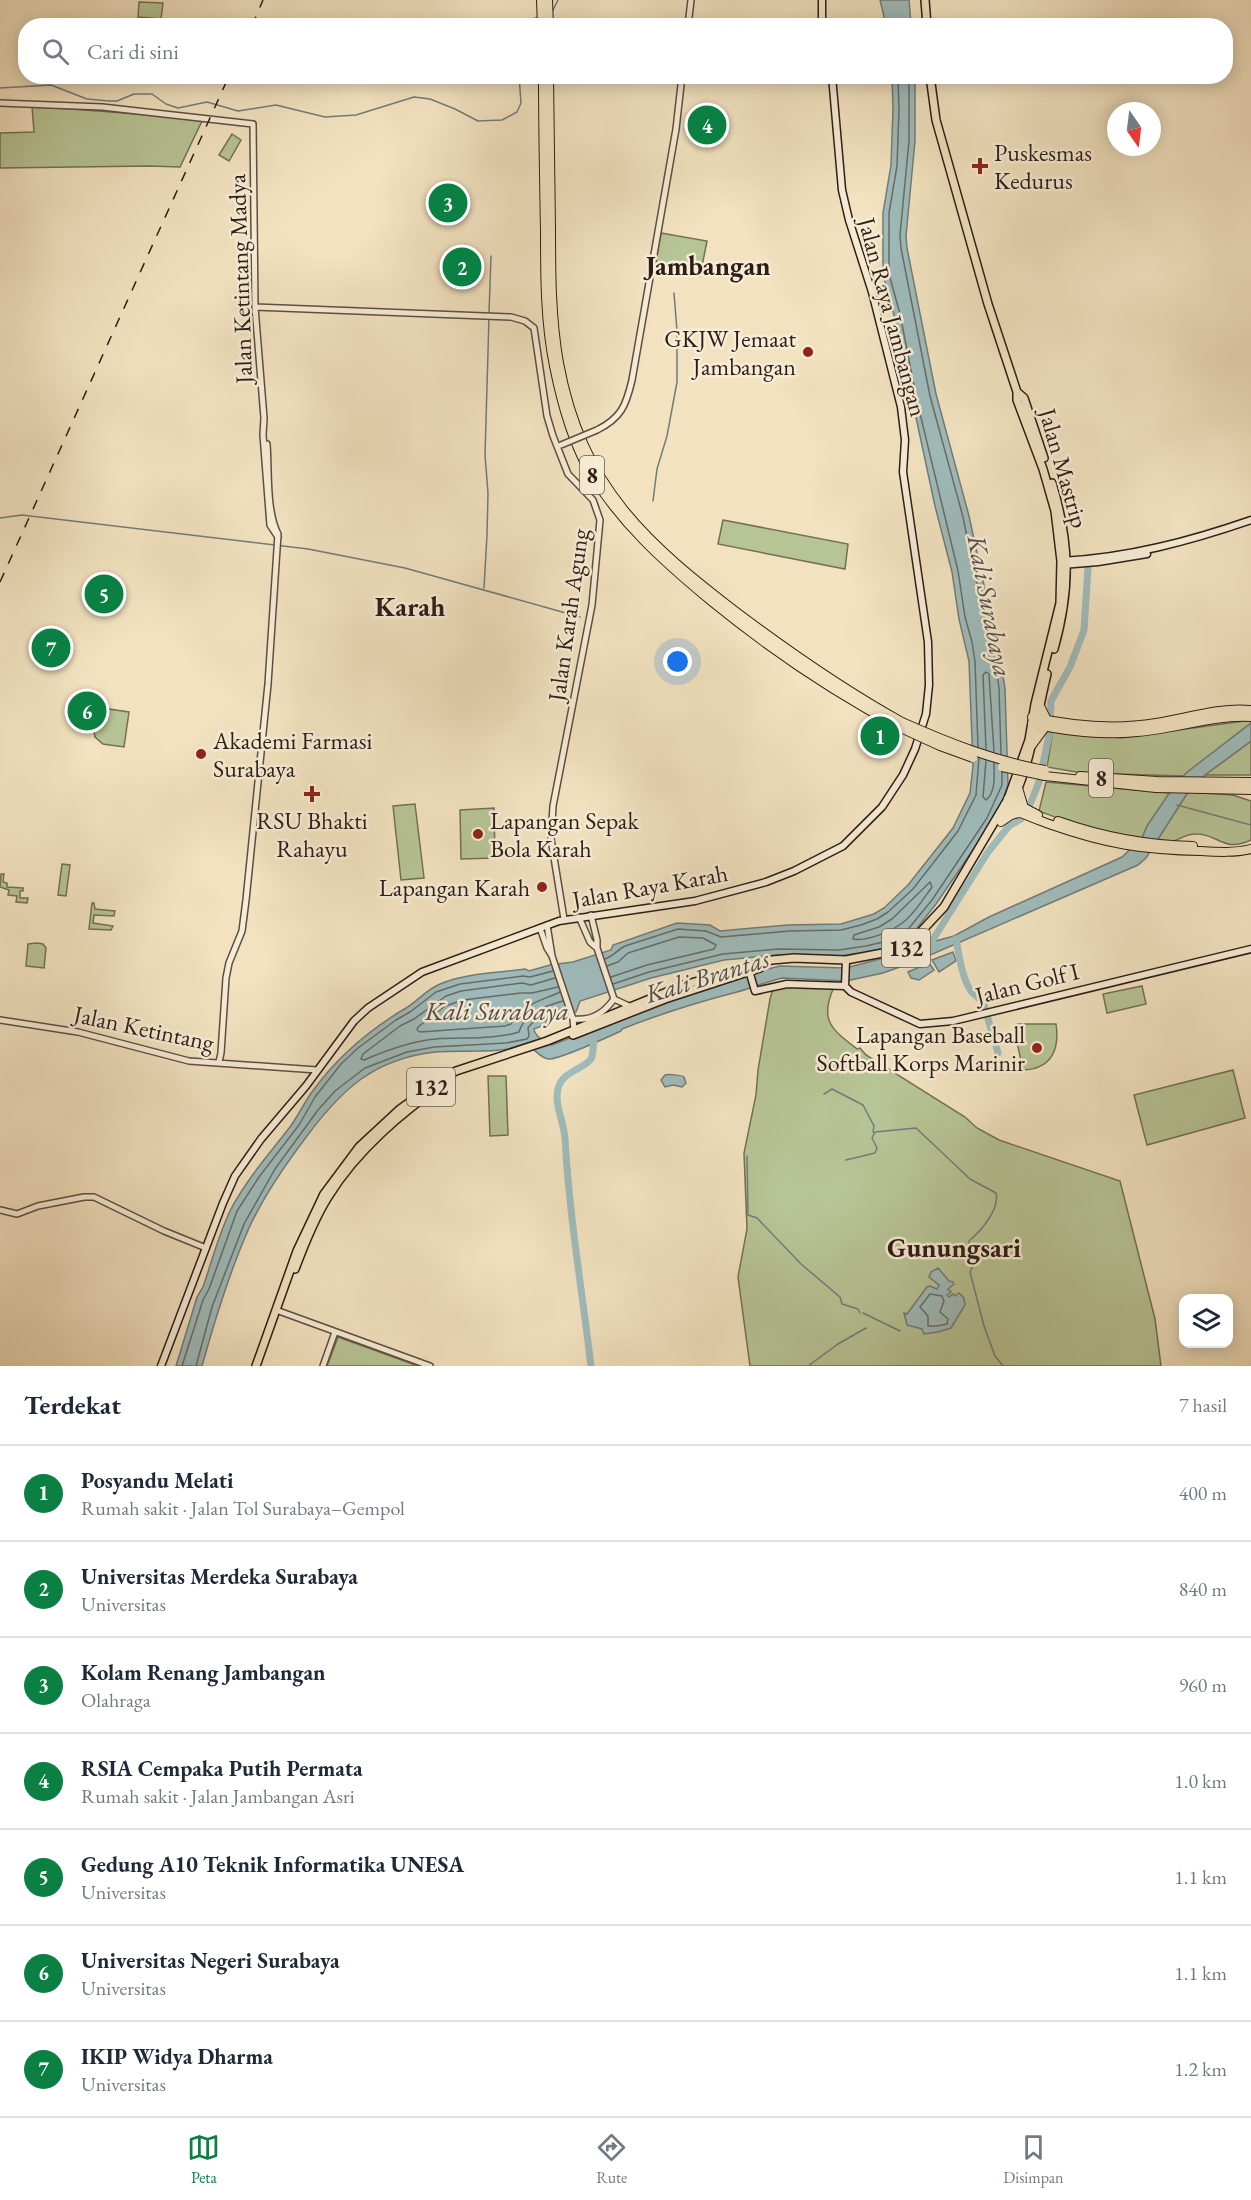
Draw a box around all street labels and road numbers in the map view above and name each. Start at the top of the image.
street label: Jalan Ketintang Madya [221,173,259,386]
street label: Jalan Raya Jambangan [851,212,935,420]
street label: Jalan Mastrip [1032,403,1096,531]
road number: 8 [580,456,604,494]
street label: Jalan Karah Agung [540,526,596,705]
road number: 8 [1089,759,1113,797]
street label: Jalan Raya Karah [568,857,730,915]
road number: 132 [882,929,930,967]
street label: Jalan Golf I [970,955,1082,1011]
street label: Jalan Ketintang [69,998,217,1058]
road number: 132 [407,1068,455,1106]

